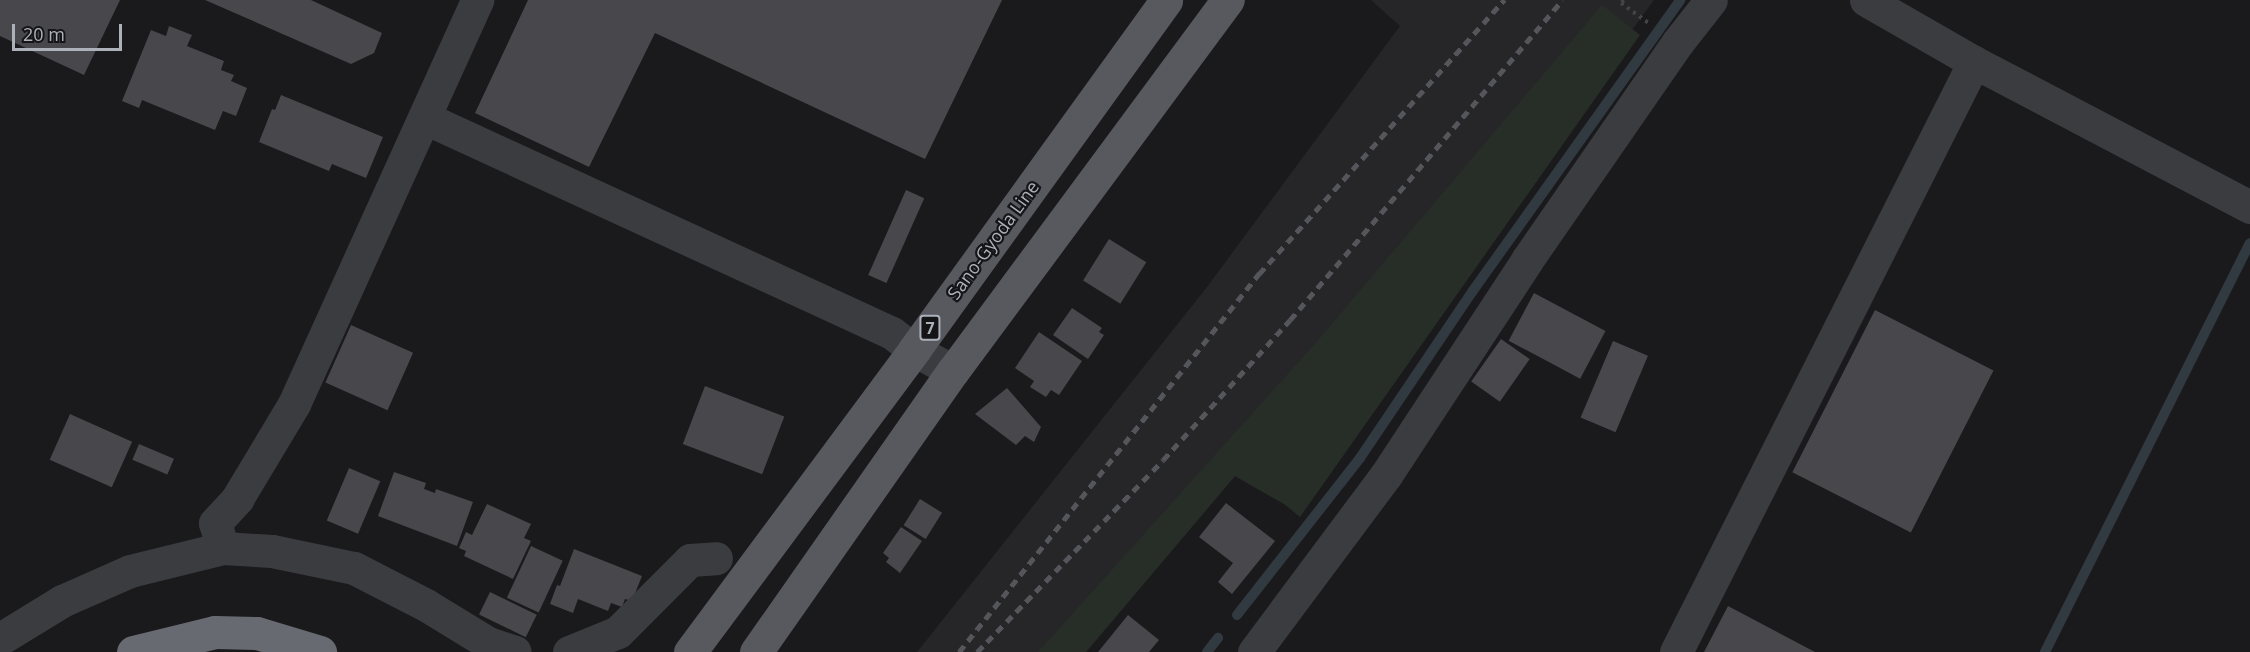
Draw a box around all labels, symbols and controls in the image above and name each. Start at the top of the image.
scale bar [15,12,124,50]
text: 20 m [23,22,65,46]
street label: Sano-Gyoda Line [943,177,1043,303]
road number: 7 [918,315,942,341]

